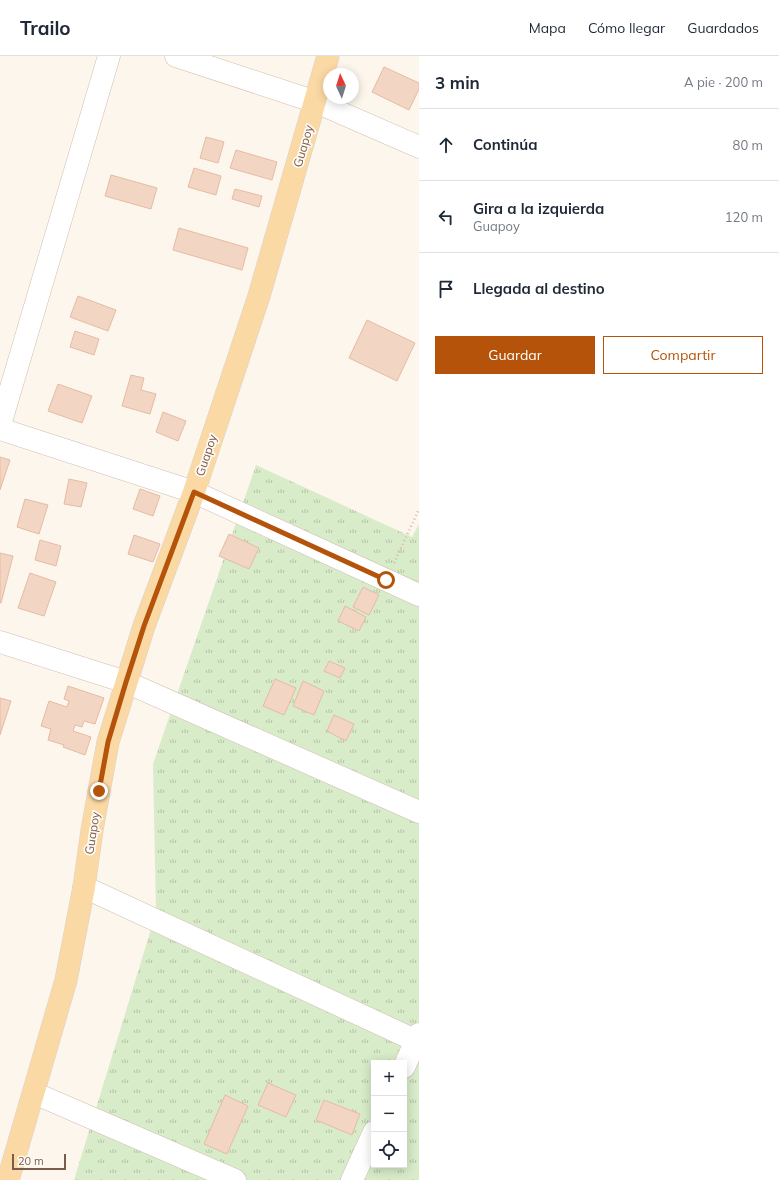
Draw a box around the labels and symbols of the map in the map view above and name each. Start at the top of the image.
north arrow [323,68,359,104]
street label: Guapoy [290,123,316,169]
street label: Guapoy [192,432,220,478]
route start [377,571,395,589]
route end [90,782,108,800]
street label: Guapoy [81,810,103,856]
scale bar [12,1152,66,1171]

